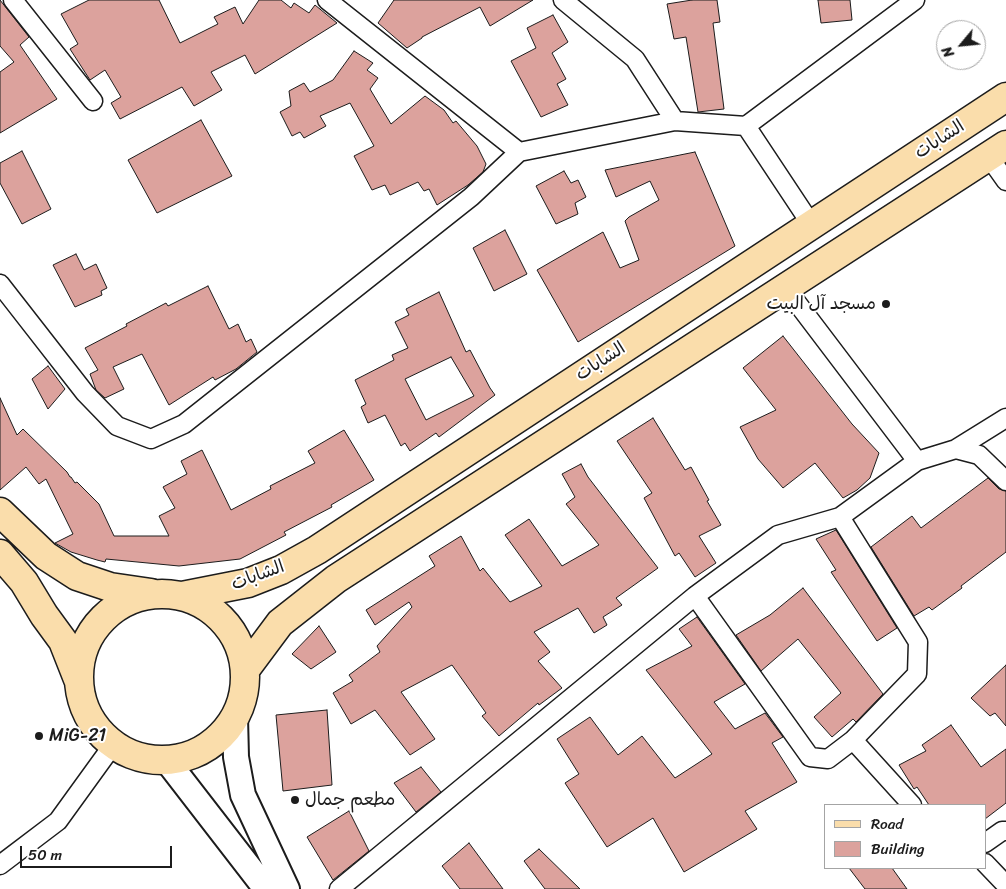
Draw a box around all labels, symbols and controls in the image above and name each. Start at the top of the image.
north arrow [936,20,986,70]
text: N [935,42,962,62]
street label: الشابات [911,116,969,164]
place label: مسجد آل البيت [767,293,876,315]
marker: مسجد آل البيت [880,298,892,310]
street label: الشابات [572,338,630,386]
street label: الشابات [228,556,288,596]
place label: MiG-21 [49,725,106,747]
marker: MiG-21 [33,730,45,742]
place label: مطعم جمال [305,789,395,811]
marker: مطعم جمال [289,794,301,806]
legend [824,804,986,869]
text: Road [871,811,903,837]
scale bar [22,836,175,868]
text: Building [871,836,925,862]
text: 50 m [28,842,62,868]

